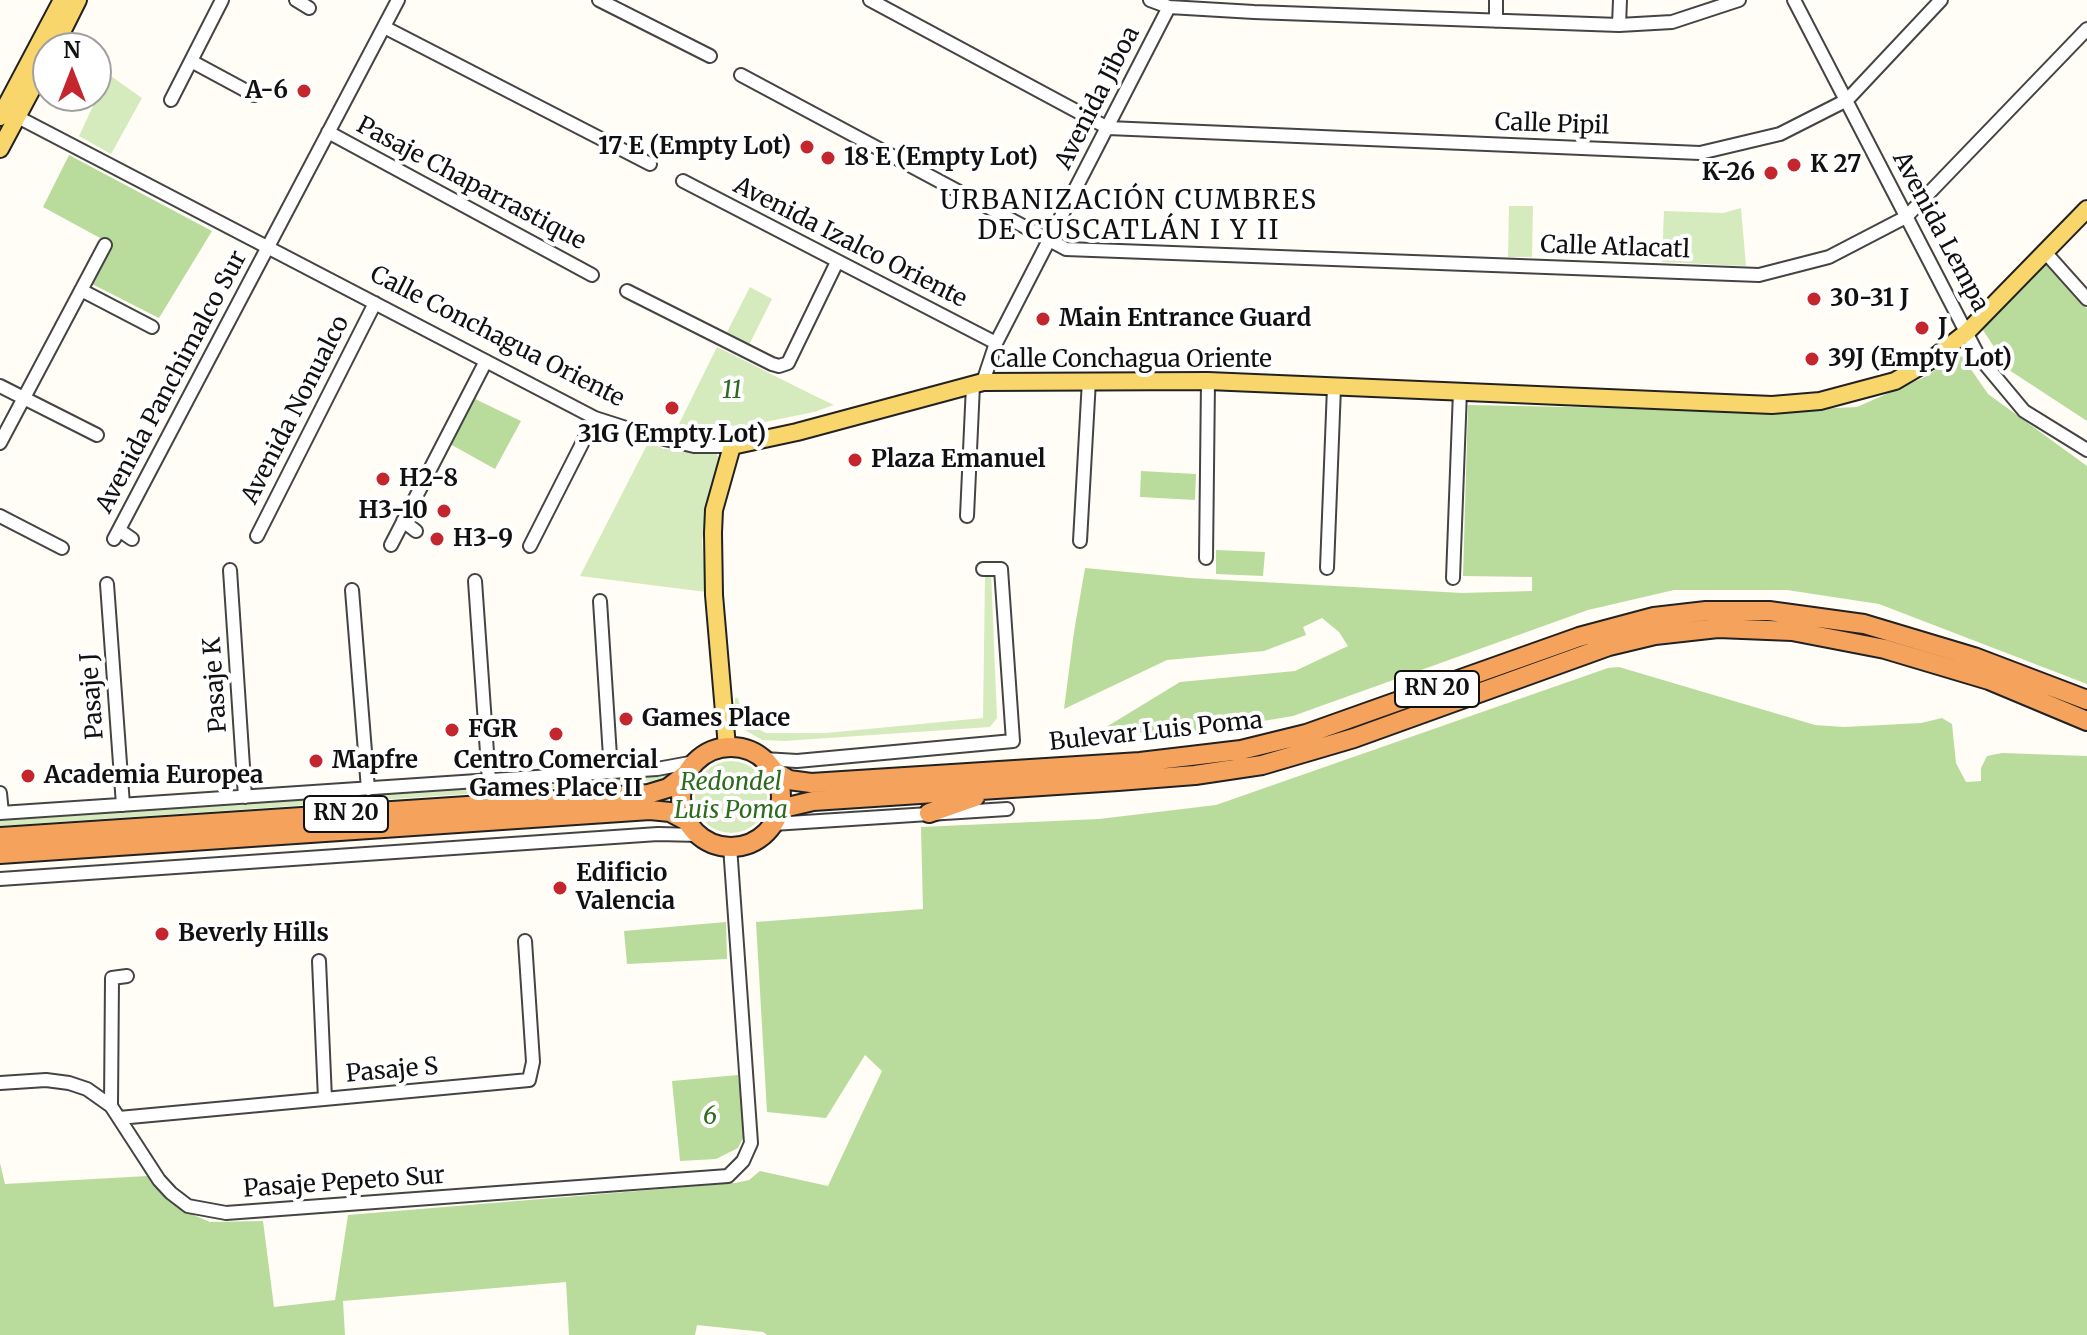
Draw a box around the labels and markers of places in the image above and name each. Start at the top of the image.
place label: A-6 [245,77,288,105]
marker: A-6 [295,82,313,100]
place label: 17 E (Empty Lot) [598,133,791,161]
marker: 17 E (Empty Lot) [798,138,816,156]
place label: 18 E (Empty Lot) [844,144,1038,172]
marker: 18 E (Empty Lot) [819,149,837,167]
place label: K 27 [1810,151,1861,179]
marker: K 27 [1785,156,1803,174]
place label: K-26 [1702,159,1755,187]
marker: K-26 [1762,164,1780,182]
place label: 30-31 J [1830,285,1909,313]
marker: 30-31 J [1805,290,1823,308]
place label: Main Entrance Guard [1059,305,1311,333]
marker: Main Entrance Guard [1034,310,1052,328]
place label: J [1938,314,1948,342]
marker: J [1913,319,1931,337]
place label: 39J (Empty Lot) [1828,345,2012,373]
marker: 39J (Empty Lot) [1803,350,1821,368]
marker: 31G (Empty Lot) [663,399,681,417]
place label: 31G (Empty Lot) [578,421,766,449]
place label: Plaza Emanuel [871,446,1046,474]
marker: Plaza Emanuel [846,451,864,469]
place label: H2-8 [399,465,458,493]
marker: H2-8 [374,470,392,488]
place label: H3-10 [358,497,428,525]
marker: H3-10 [435,502,453,520]
place label: H3-9 [453,525,513,553]
marker: H3-9 [428,530,446,548]
place label: Games Place [642,705,790,733]
marker: Games Place [617,710,635,728]
place label: FGR [468,716,518,744]
marker: FGR [443,721,461,739]
marker: Centro Comercial Games Place II [547,725,565,743]
place label: Mapfre [332,747,418,775]
place label: Centro Comercial Games Place II [454,747,658,803]
marker: Mapfre [307,752,325,770]
place label: Academia Europea [44,762,263,790]
marker: Academia Europea [19,767,37,785]
place label: Edificio Valencia [576,860,675,916]
marker: Edificio Valencia [551,879,569,897]
place label: Beverly Hills [178,920,329,948]
marker: Beverly Hills [153,925,171,943]

